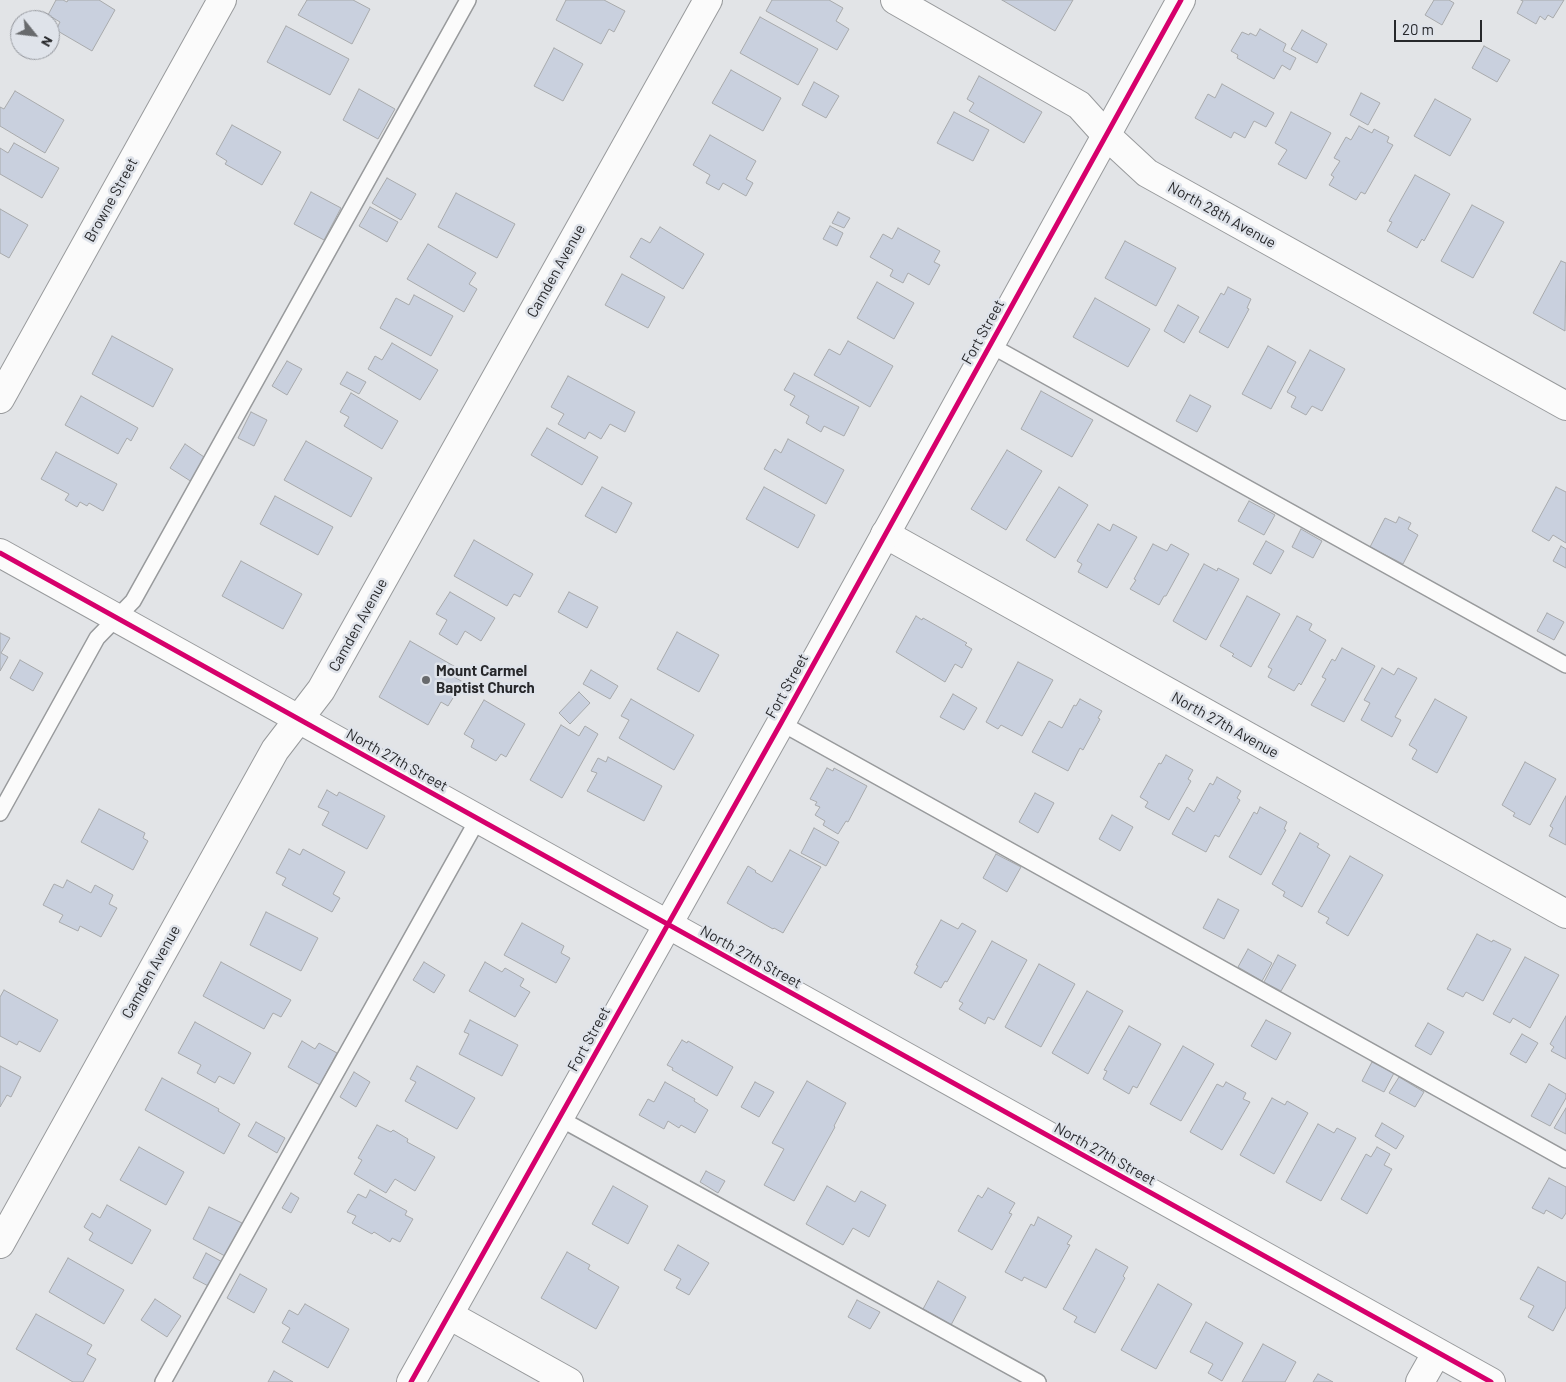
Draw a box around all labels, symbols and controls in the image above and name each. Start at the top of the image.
north arrow [10,10,60,60]
scale bar [1396,10,1484,42]
text: 20 m [1402,20,1434,38]
text: N [38,34,57,50]
street label: Browne Street [80,155,142,245]
street label: North 28th Avenue [1165,178,1279,252]
street label: Camden Avenue [523,221,589,321]
street label: Fort Street [958,297,1008,367]
street label: Camden Avenue [325,575,391,675]
street label: Fort Street [762,651,812,721]
place label: Mount Carmel Baptist Church [436,662,535,697]
marker: Mount Carmel Baptist Church [420,674,432,686]
street label: North 27th Avenue [1168,688,1282,762]
street label: North 27th Street [343,725,451,795]
street label: Camden Avenue [118,922,184,1022]
street label: North 27th Street [697,922,805,992]
street label: Fort Street [564,1004,614,1074]
street label: North 27th Street [1051,1119,1159,1189]

